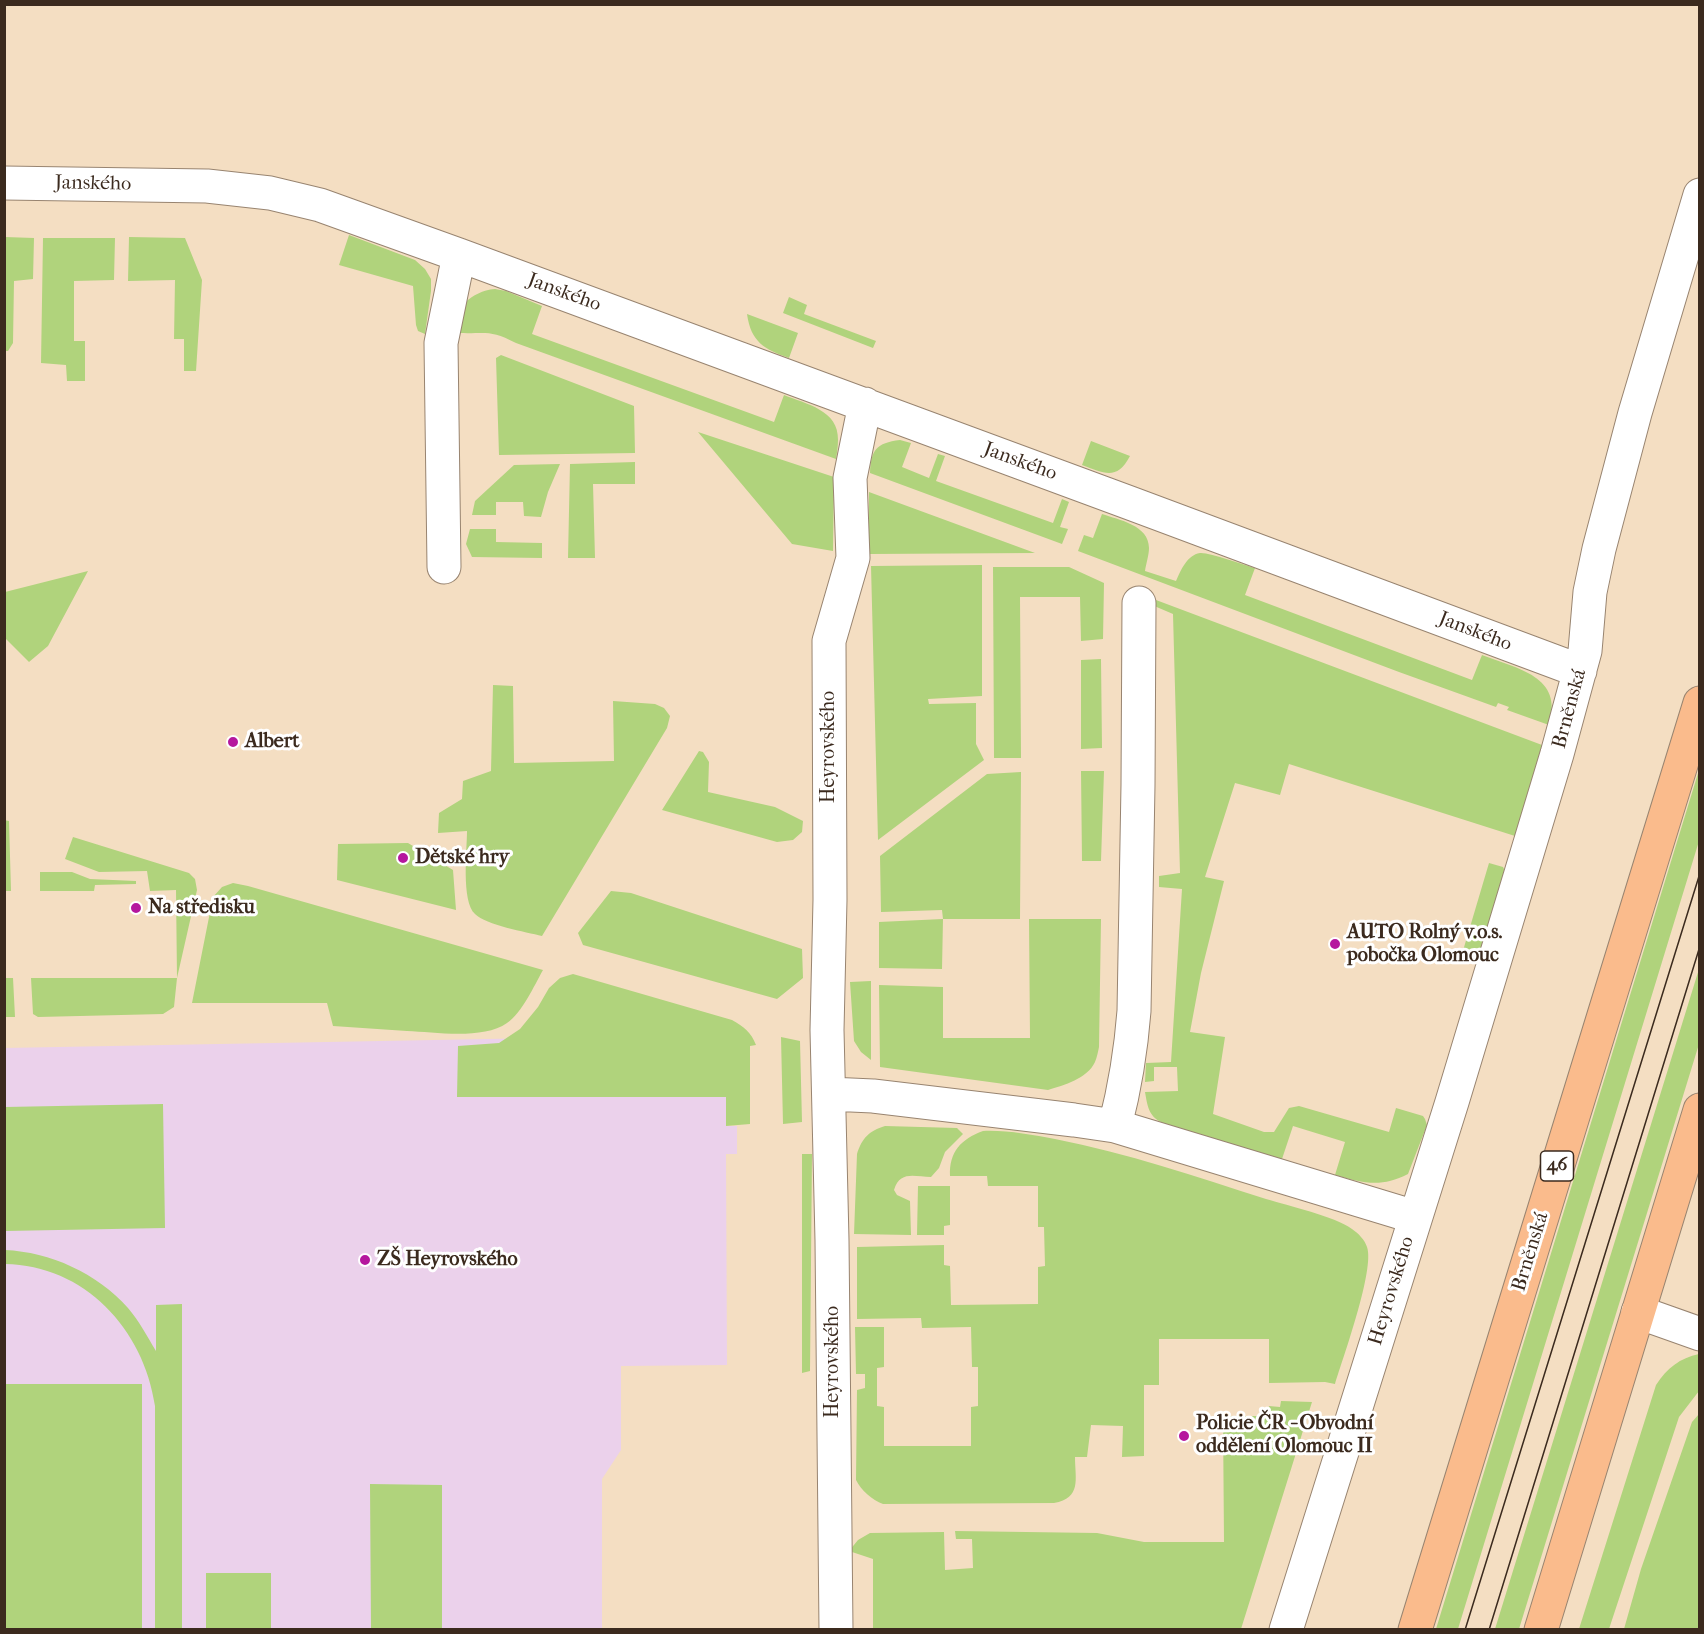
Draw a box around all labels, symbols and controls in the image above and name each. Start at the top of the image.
street label: Janského [55,171,131,197]
street label: Janského [524,269,604,317]
street label: Janského [980,438,1060,486]
street label: Janského [1435,607,1515,657]
street label: Brněnská [1548,667,1592,751]
street label: Heyrovského [817,691,841,803]
place label: Albert [245,730,299,754]
marker: Albert [226,735,240,749]
place label: Dětské hry [415,846,509,870]
marker: Dětské hry [396,851,410,865]
place label: Na středisku [148,896,255,920]
marker: Na středisku [129,901,143,915]
place label: AUTO Rolný v.o.s. pobočka Olomouc [1347,921,1502,968]
marker: AUTO Rolný v.o.s. pobočka Olomouc [1328,937,1342,951]
road number: 46 [1540,1151,1574,1181]
street label: Brněnská [1508,1210,1554,1294]
street label: Heyrovského [1364,1234,1420,1348]
place label: ZŠ Heyrovského [377,1248,518,1272]
marker: ZŠ Heyrovského [358,1253,372,1267]
street label: Heyrovského [821,1306,845,1418]
place label: Policie ČR - Obvodní oddělení Olomouc II [1196,1412,1373,1459]
marker: Policie ČR - Obvodní oddělení Olomouc II [1177,1429,1191,1443]

